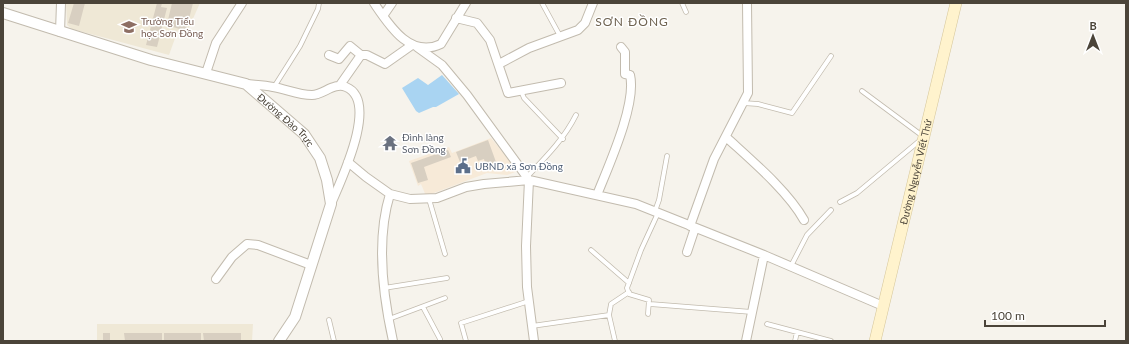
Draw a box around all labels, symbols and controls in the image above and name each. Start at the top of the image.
district label: SƠN ĐỒNG [595,14,669,29]
place label: Trường Tiểu học Sơn Đồng [141,15,203,39]
north arrow [1073,16,1113,56]
school or university icon: Trường Tiểu học Sơn Đồng [120,18,138,36]
text: B [1089,19,1097,32]
street label: Đường Đào Trực [255,91,317,149]
street label: Đường Nguyễn Viết Thứ [897,117,934,226]
place label: Đình làng Sơn Đồng [402,131,446,155]
temple icon: Đình làng Sơn Đồng [381,134,399,152]
public building icon: UBND xã Sơn Đồng [454,157,472,175]
place label: UBND xã Sơn Đồng [475,160,563,172]
scale bar [985,302,1105,328]
text: 100 m [991,308,1025,323]

